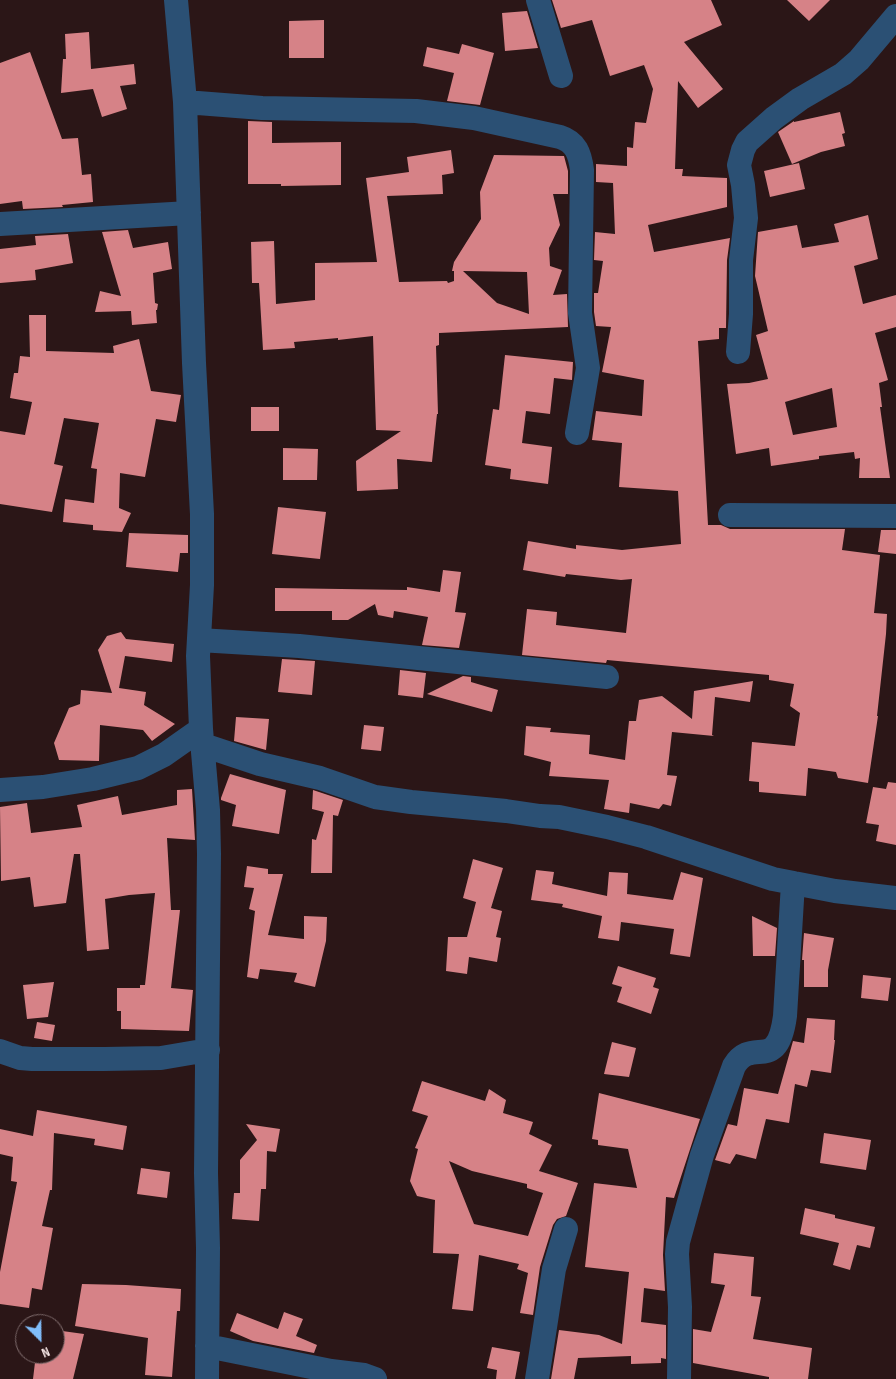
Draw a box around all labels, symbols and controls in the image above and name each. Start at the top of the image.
north arrow [15,1314,65,1364]
text: N [39,1343,52,1362]

